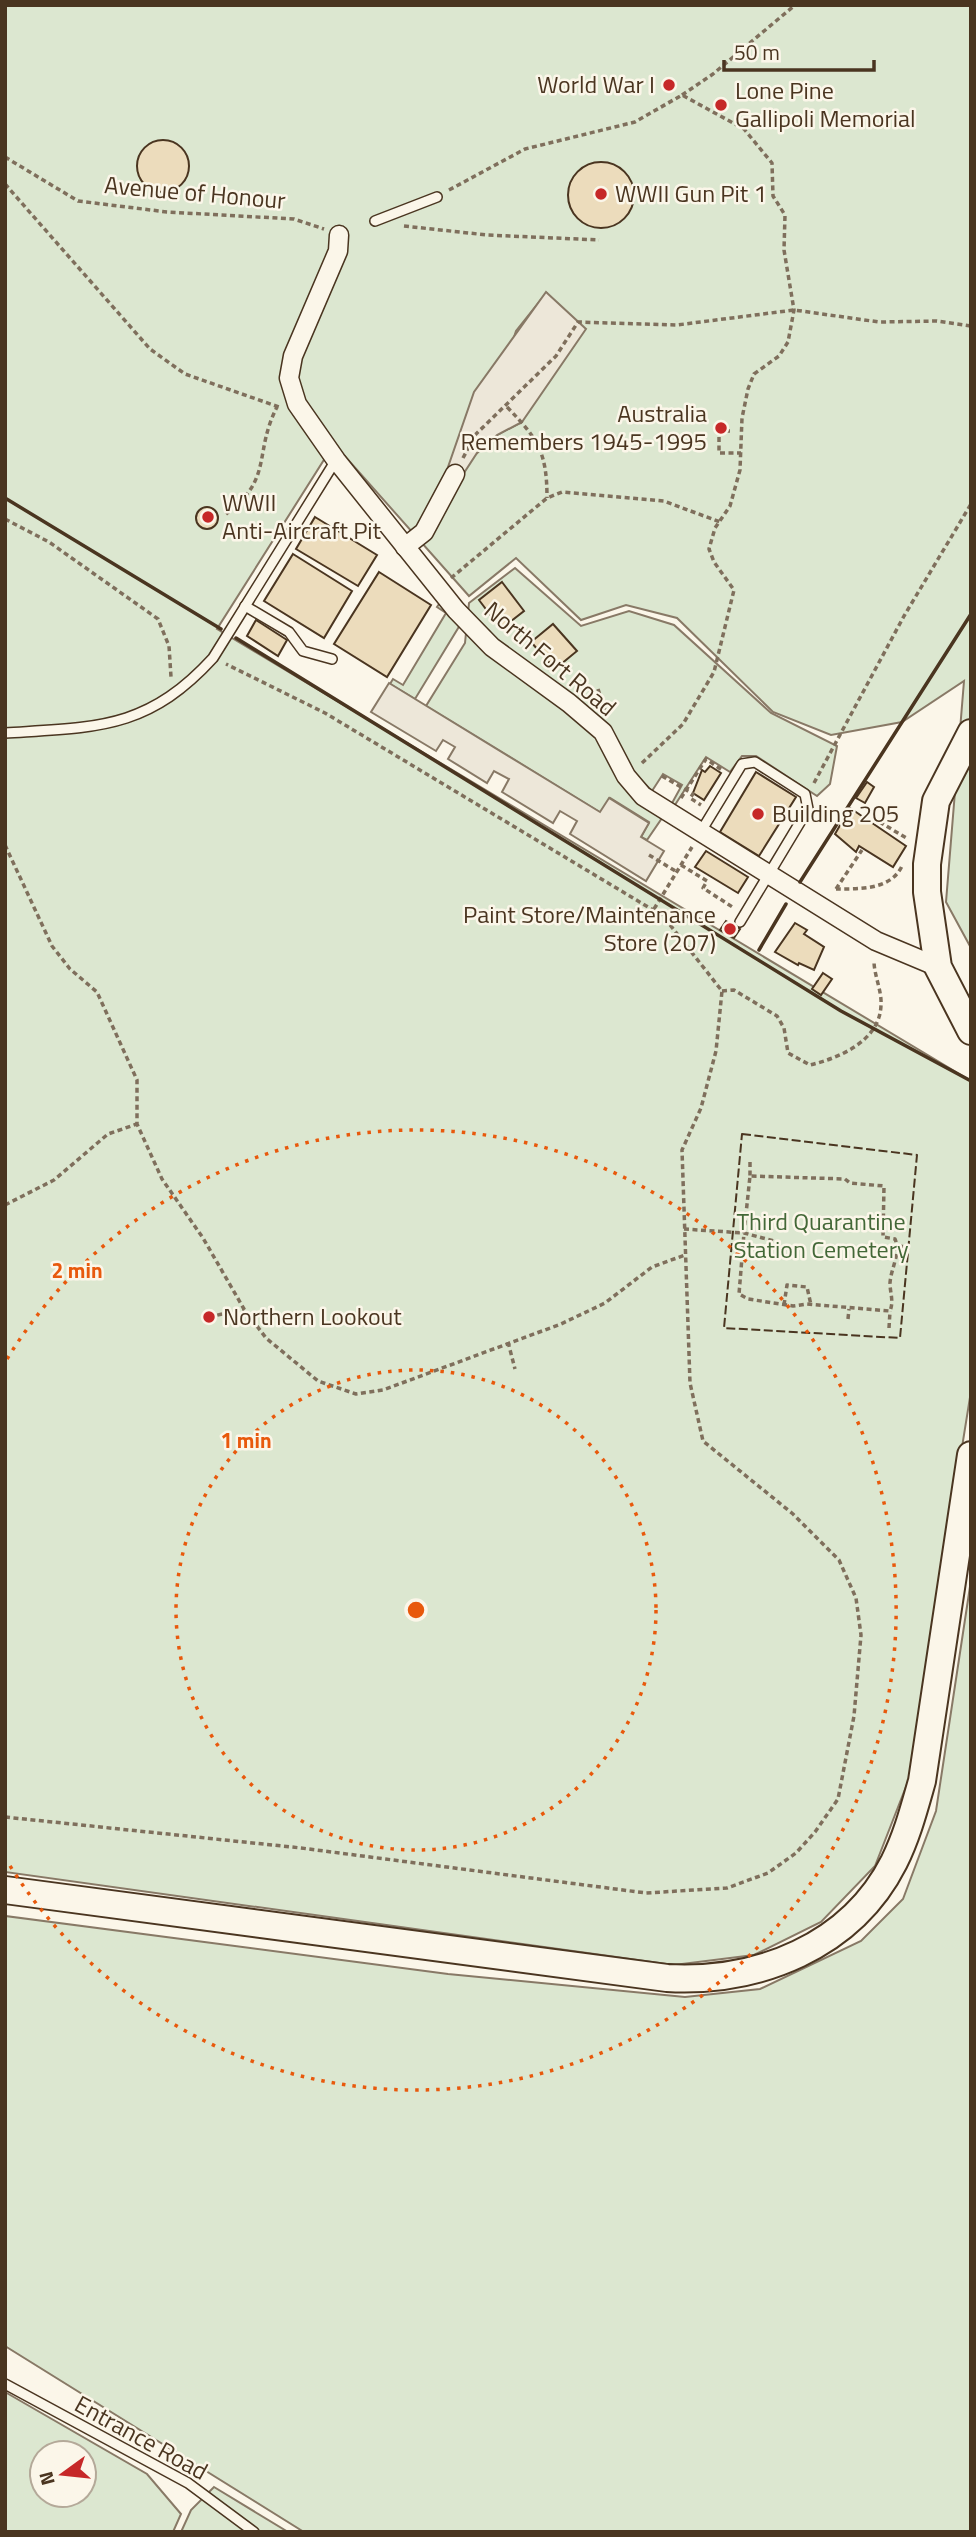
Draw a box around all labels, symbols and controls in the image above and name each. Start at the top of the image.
scale bar [724,28,874,72]
text: 50 m [734,36,780,68]
place label: World War I [537,66,655,102]
place label: Lone Pine Gallipoli Memorial [735,72,916,136]
marker: World War I [661,77,677,93]
marker: Lone Pine Gallipoli Memorial [713,97,729,113]
street label: Avenue of Honour [103,166,287,218]
place label: WWII Gun Pit 1 [615,175,767,211]
marker: WWII Gun Pit 1 [593,186,609,202]
place label: Australia Remembers 1945-1995 [461,395,707,459]
marker: Australia Remembers 1945-1995 [713,420,729,436]
place label: WWII Anti-Aircraft Pit [222,484,382,548]
marker: WWII Anti-Aircraft Pit [200,509,216,525]
street label: North Fort Road [477,592,624,724]
place label: Building 205 [772,795,899,831]
marker: Building 205 [750,806,766,822]
place label: Paint Store/Maintenance Store (207) [463,896,716,960]
marker: Paint Store/Maintenance Store (207) [722,921,738,937]
park label: Third Quarantine Station Cemetery [733,1203,909,1267]
text: 2 min [51,1254,103,1286]
place label: Northern Lookout [223,1298,402,1334]
marker: Northern Lookout [201,1309,217,1325]
text: 1 min [220,1424,272,1456]
centre of rings [404,1598,428,1622]
street label: Entrance Road [68,2386,215,2489]
north arrow [28,2439,98,2509]
text: N [30,2468,62,2489]

